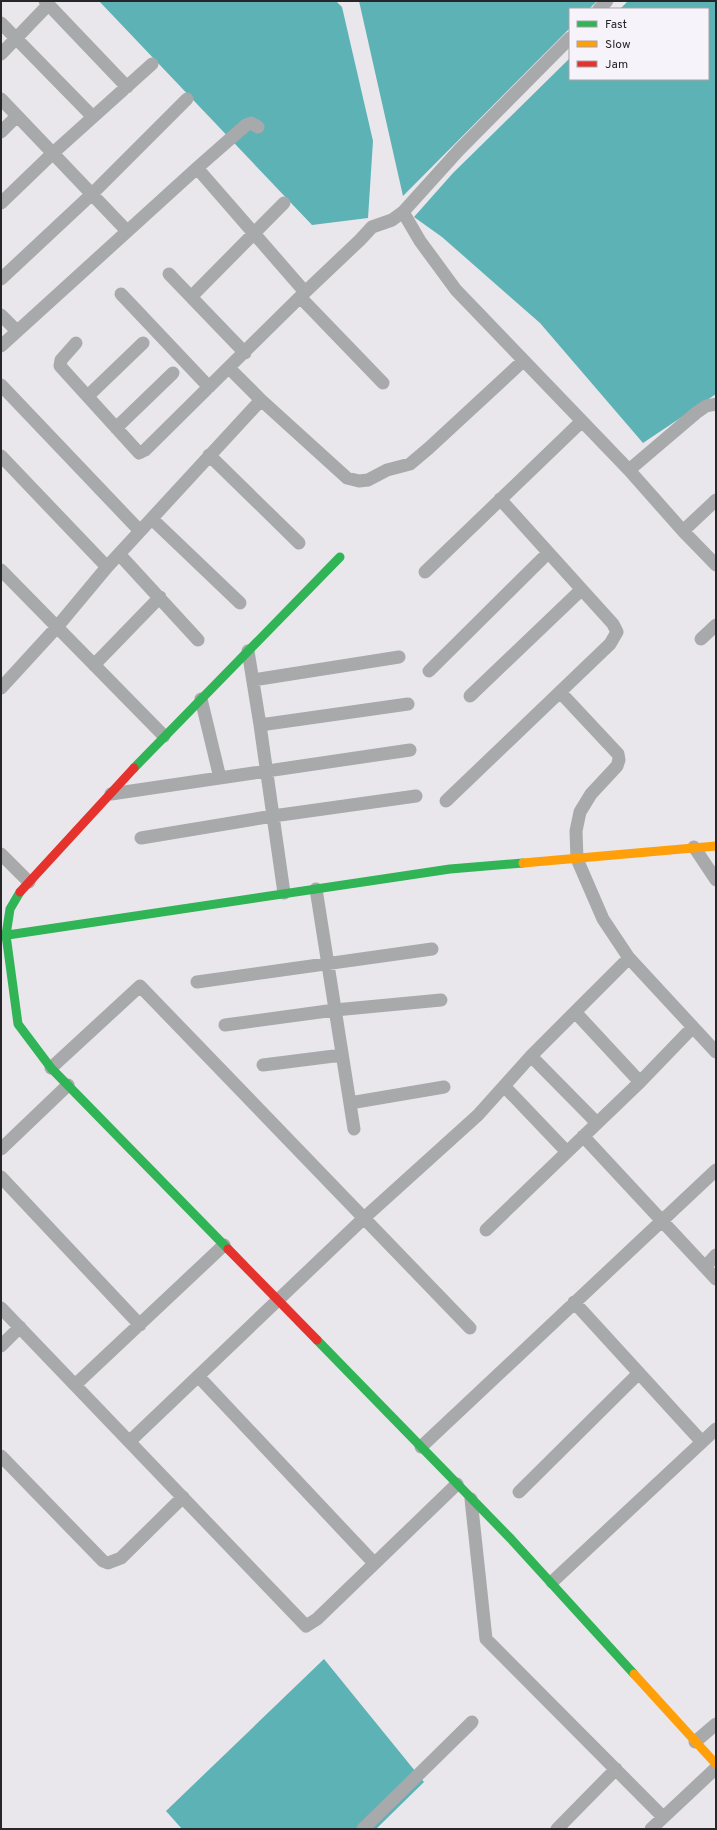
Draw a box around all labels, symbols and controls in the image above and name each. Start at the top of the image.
legend [569,8,709,80]
text: Fast [605,17,627,33]
text: Slow [605,37,631,53]
text: Jam [605,57,628,73]

